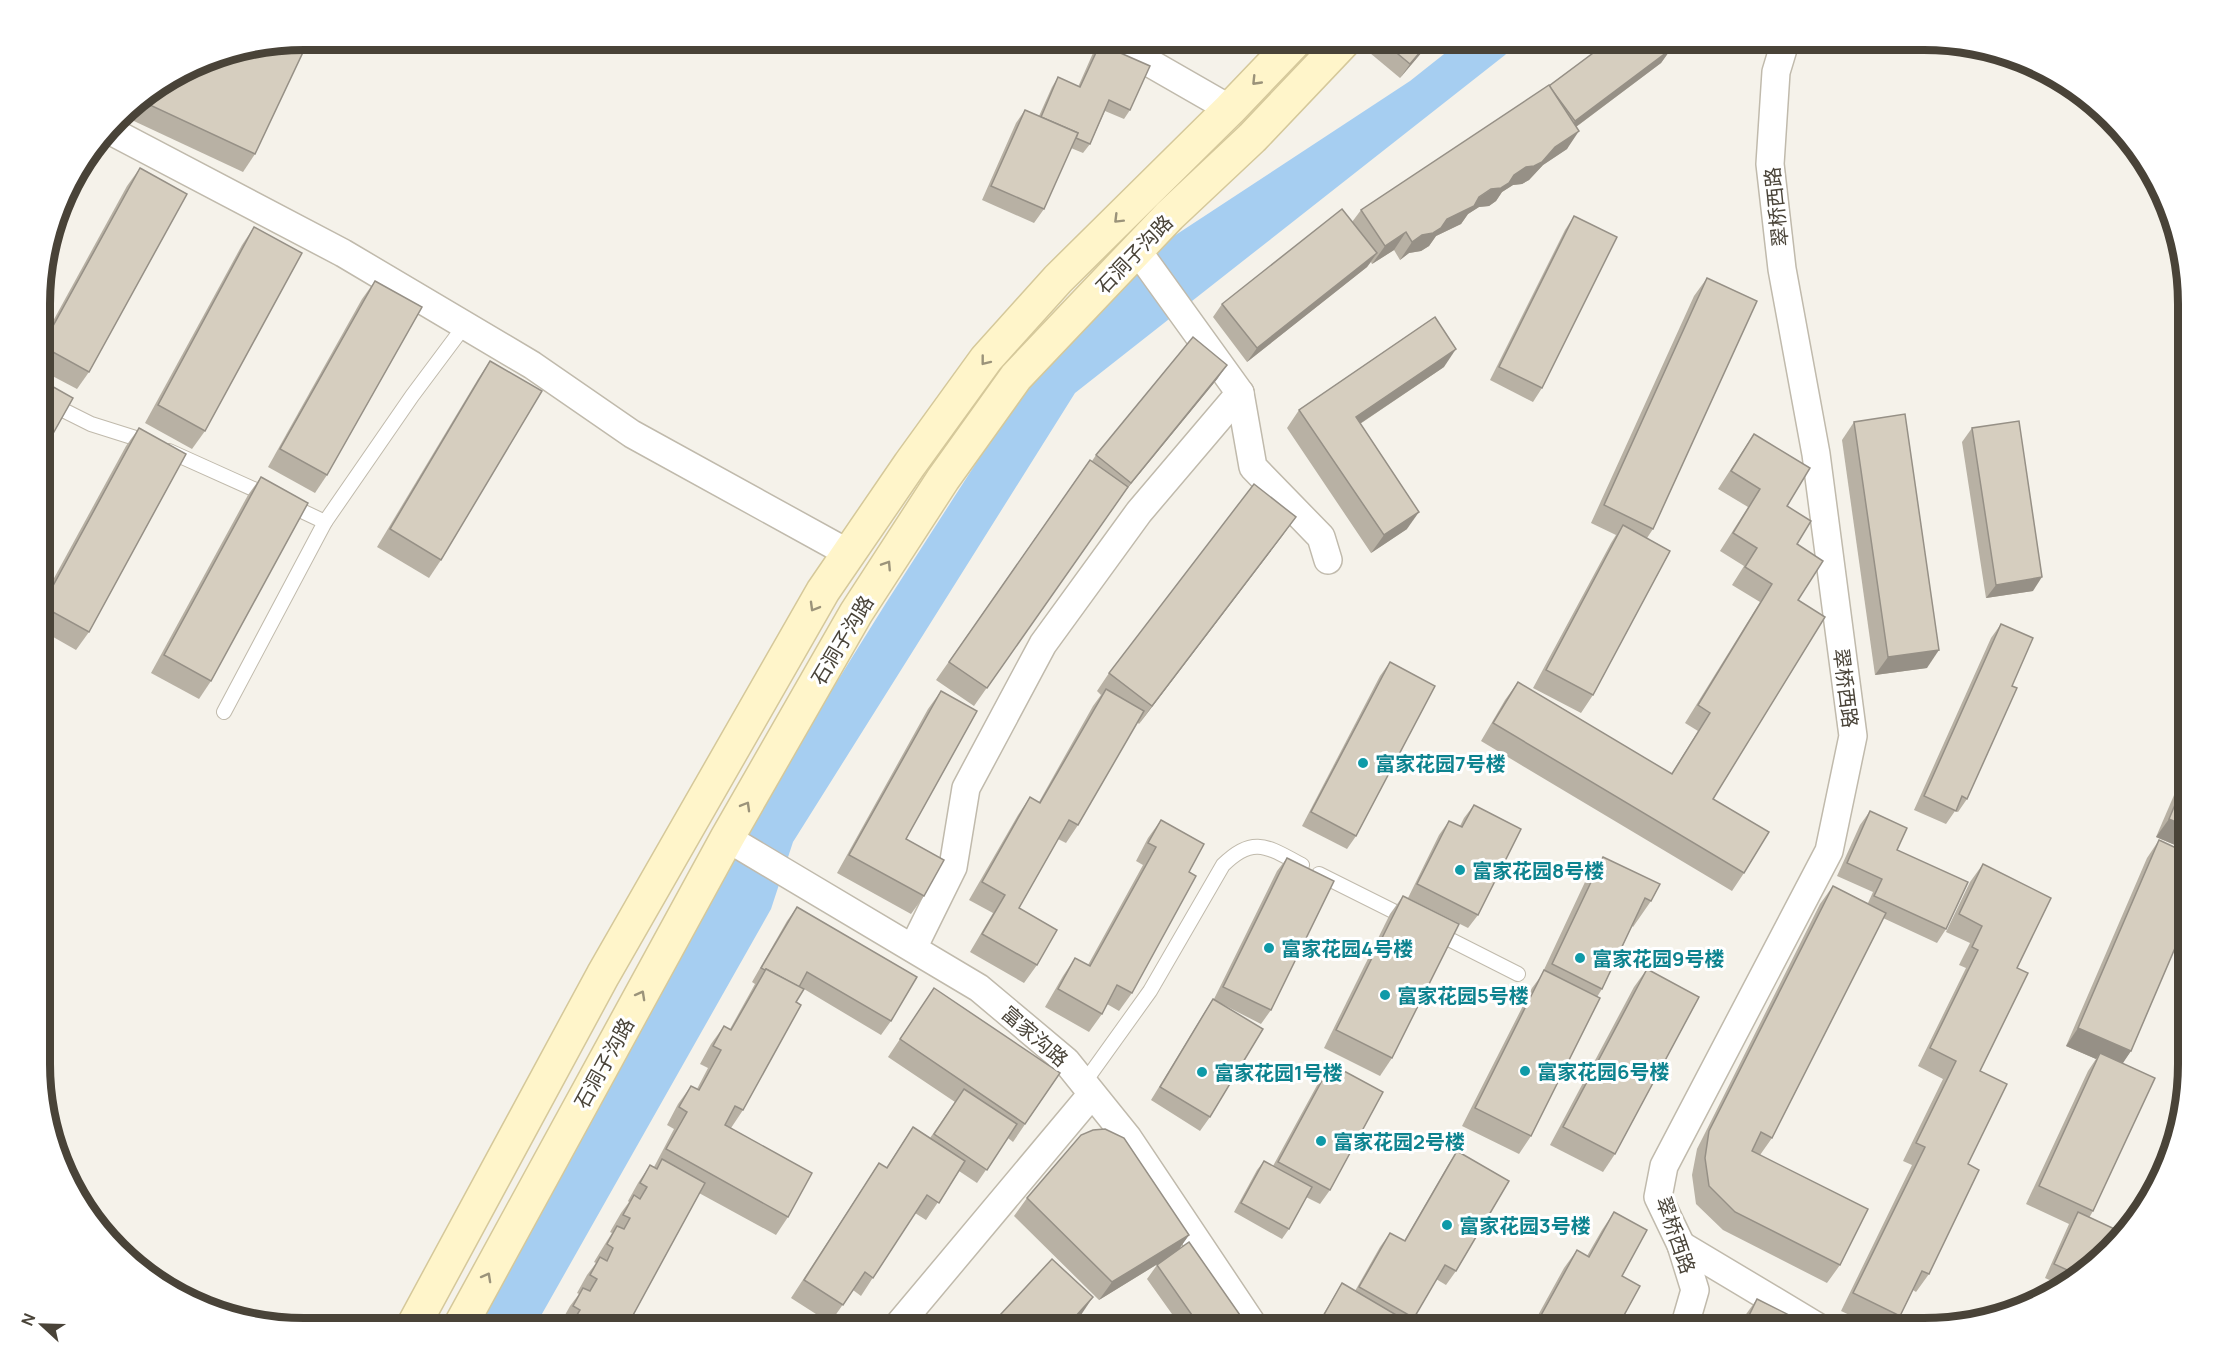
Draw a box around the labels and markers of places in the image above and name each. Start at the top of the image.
place label: 富家花园7号楼 [1375,750,1506,777]
marker: 富家花园7号楼 [1356,756,1370,770]
place label: 富家花园8号楼 [1472,857,1604,884]
marker: 富家花园8号楼 [1453,863,1467,877]
place label: 富家花园4号楼 [1281,935,1413,962]
marker: 富家花园4号楼 [1262,941,1276,955]
place label: 富家花园9号楼 [1592,945,1724,972]
marker: 富家花园9号楼 [1573,951,1587,965]
place label: 富家花园5号楼 [1397,982,1529,1009]
marker: 富家花园5号楼 [1378,988,1392,1002]
place label: 富家花园6号楼 [1537,1058,1669,1085]
place label: 富家花园1号楼 [1214,1059,1343,1086]
marker: 富家花园6号楼 [1518,1064,1532,1078]
marker: 富家花园1号楼 [1195,1065,1209,1079]
place label: 富家花园2号楼 [1333,1128,1465,1155]
marker: 富家花园2号楼 [1314,1134,1328,1148]
place label: 富家花园3号楼 [1459,1212,1591,1239]
marker: 富家花园3号楼 [1440,1218,1454,1232]

